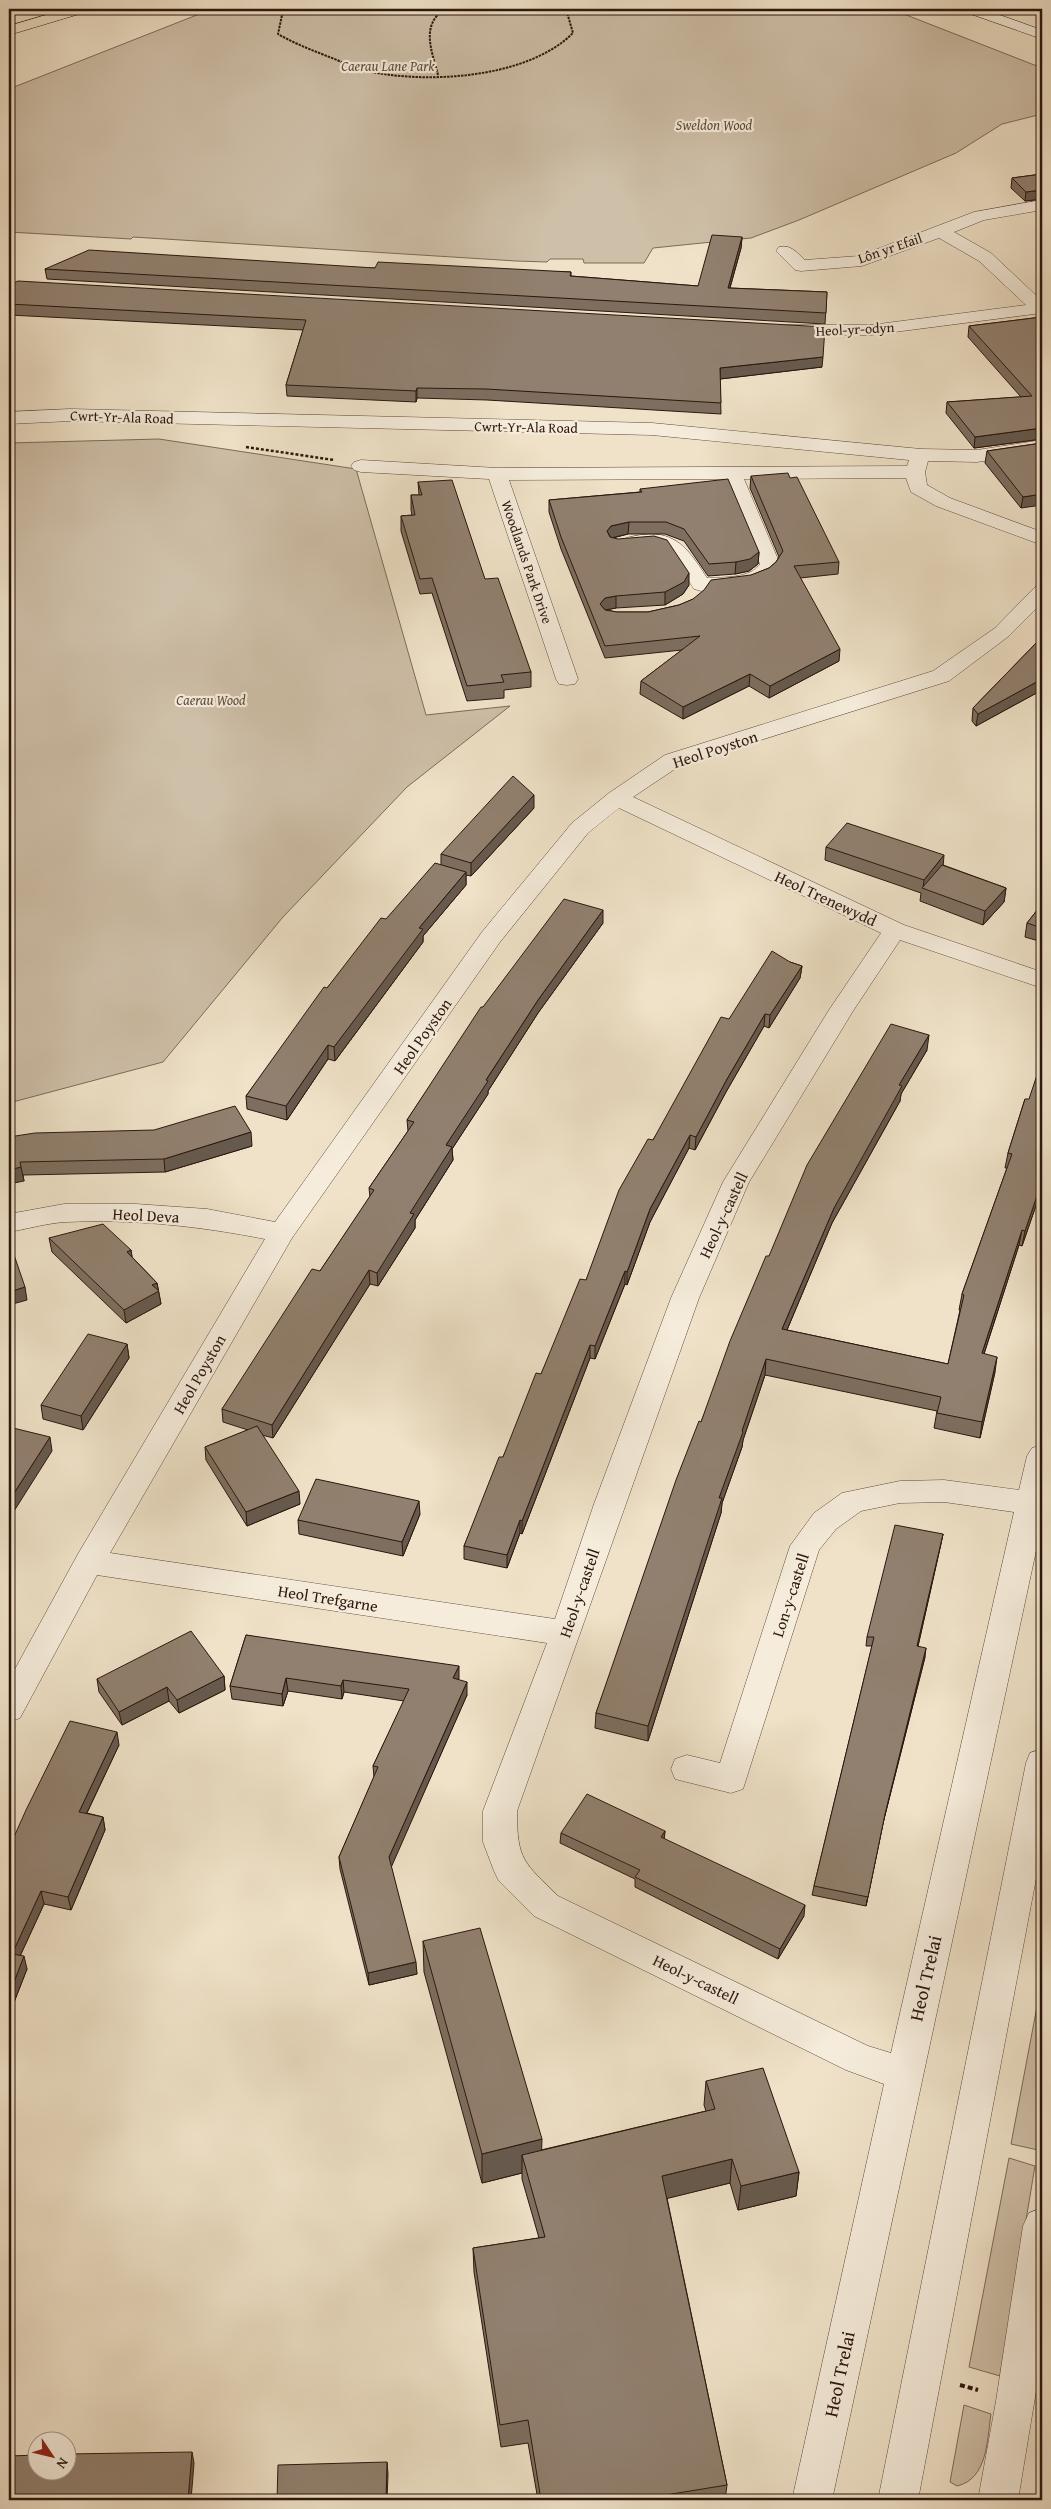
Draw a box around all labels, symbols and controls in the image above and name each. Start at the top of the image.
park label: Caerau Lane Park [341,56,435,76]
park label: Sweldon Wood [676,115,752,135]
street label: Lôn yr Efail [855,228,925,268]
street label: Heol-yr-odyn [815,317,895,341]
street label: Cwrt-Yr-Ala Road [70,405,175,429]
street label: Cwrt-Yr-Ala Road [474,416,578,438]
street label: Woodlands Park Drive [497,498,558,627]
park label: Caerau Wood [176,690,246,710]
street label: Heol Poyston [669,724,761,774]
street label: Heol Trenewydd [771,864,881,932]
street label: Heol Poyston [387,993,457,1079]
street label: Heol-y-castell [692,1167,754,1262]
street label: Heol Deva [112,1201,180,1229]
street label: Heol Poyston [167,1330,231,1418]
street label: Heol-y-castell [553,1545,606,1641]
street label: Lon-y-castell [765,1549,815,1640]
street label: Heol Trefgarne [276,1578,380,1618]
street label: Heol Trelai [902,1932,948,2024]
street label: Heol-y-castell [649,1948,743,2010]
street label: Heol Trelai [816,2328,862,2420]
north arrow [28,2432,78,2482]
text: N [51,2454,74,2474]

